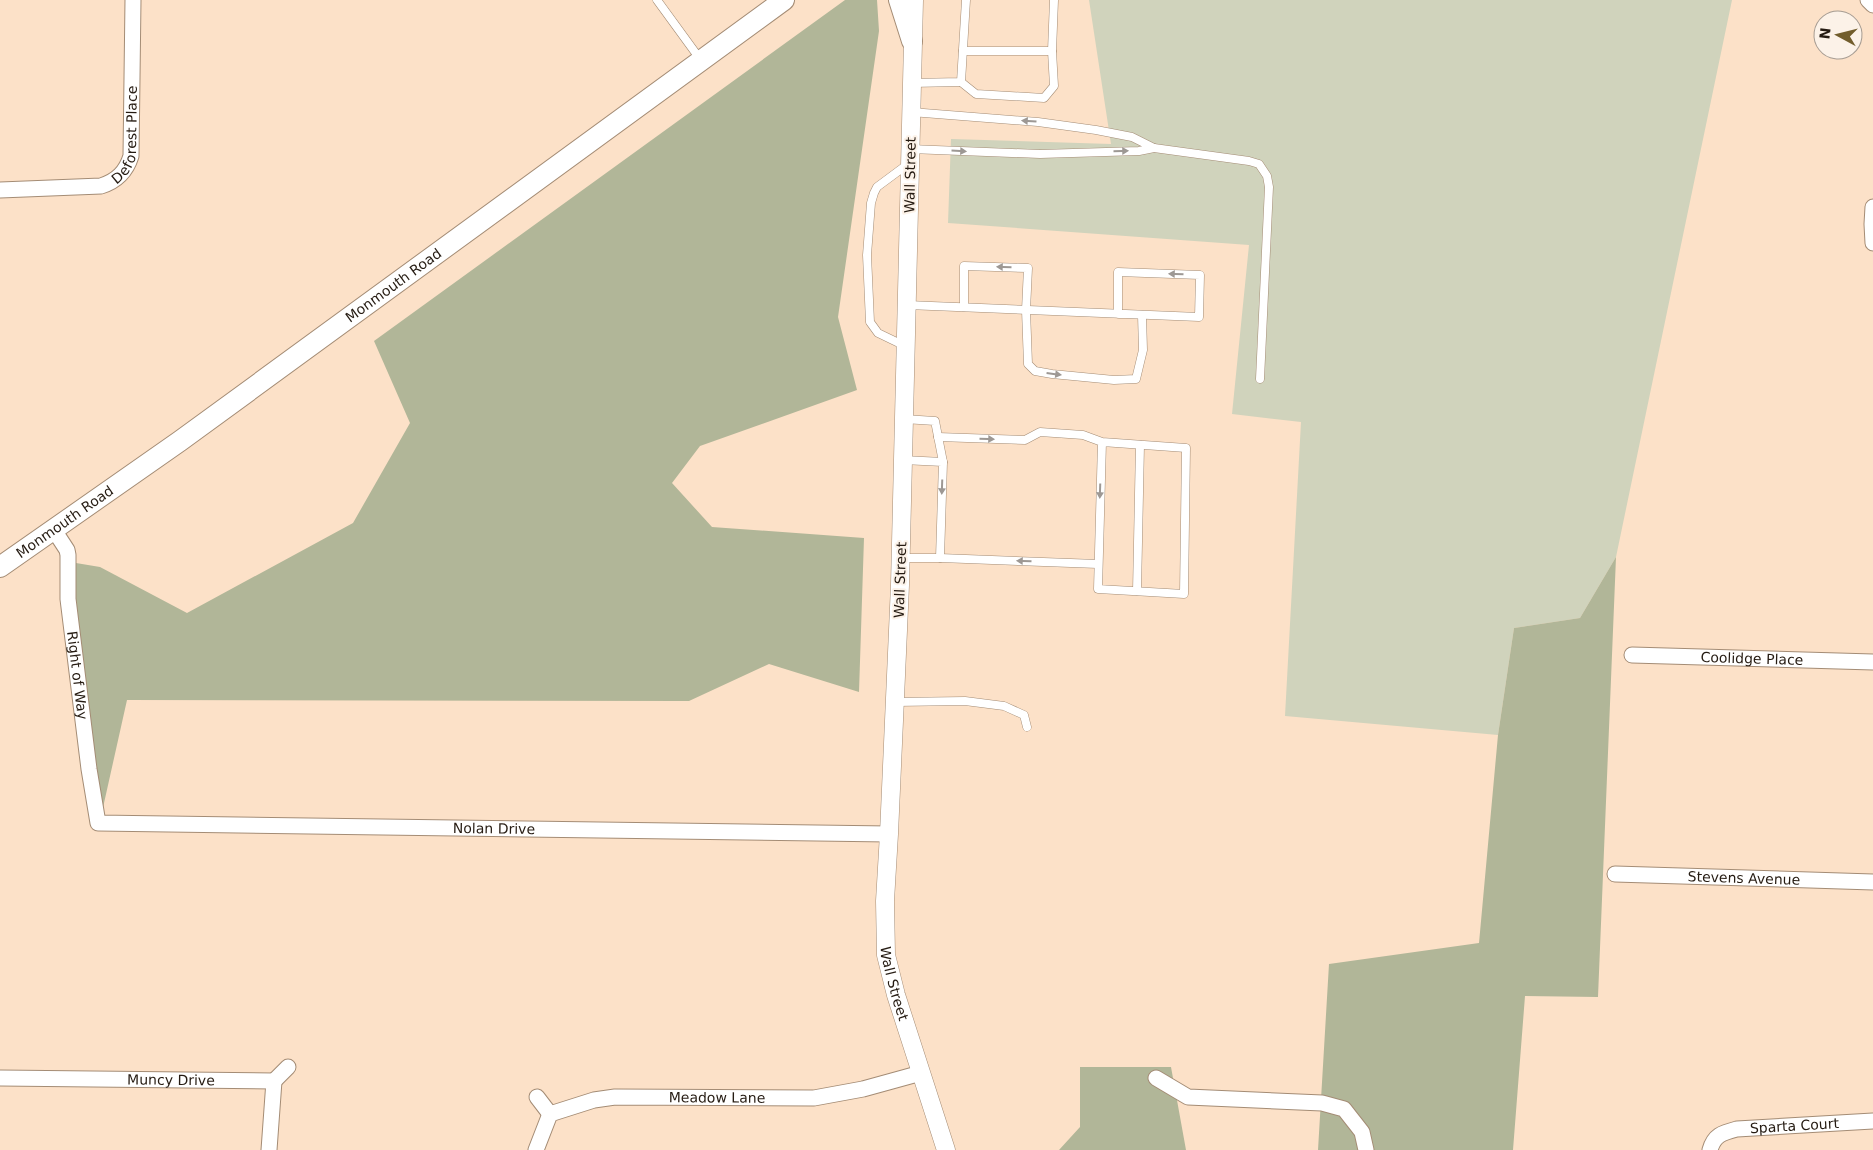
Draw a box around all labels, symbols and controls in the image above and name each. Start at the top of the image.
north arrow [1813,10,1863,60]
text: N [1816,27,1834,40]
street label: Deforest Place [108,86,140,187]
one-way arrow [1021,117,1037,125]
street label: Wall Street [901,136,919,213]
one-way arrow [1113,147,1129,155]
one-way arrow [951,148,967,156]
street label: Monmouth Road [342,245,444,325]
one-way arrow [995,263,1011,271]
one-way arrow [1168,270,1184,278]
one-way arrow [1047,370,1063,378]
one-way arrow [979,435,995,443]
one-way arrow [938,480,946,496]
street label: Monmouth Road [13,482,116,561]
one-way arrow [1096,483,1104,499]
street label: Wall Street [891,541,909,618]
one-way arrow [1016,557,1032,565]
street label: Right of Way [64,630,91,721]
street label: Coolidge Place [1700,649,1804,668]
street label: Nolan Drive [453,820,535,837]
street label: Stevens Avenue [1687,868,1800,888]
street label: Wall Street [878,946,912,1023]
street label: Muncy Drive [127,1071,215,1088]
street label: Meadow Lane [669,1089,765,1106]
street label: Sparta Court [1749,1115,1840,1136]

